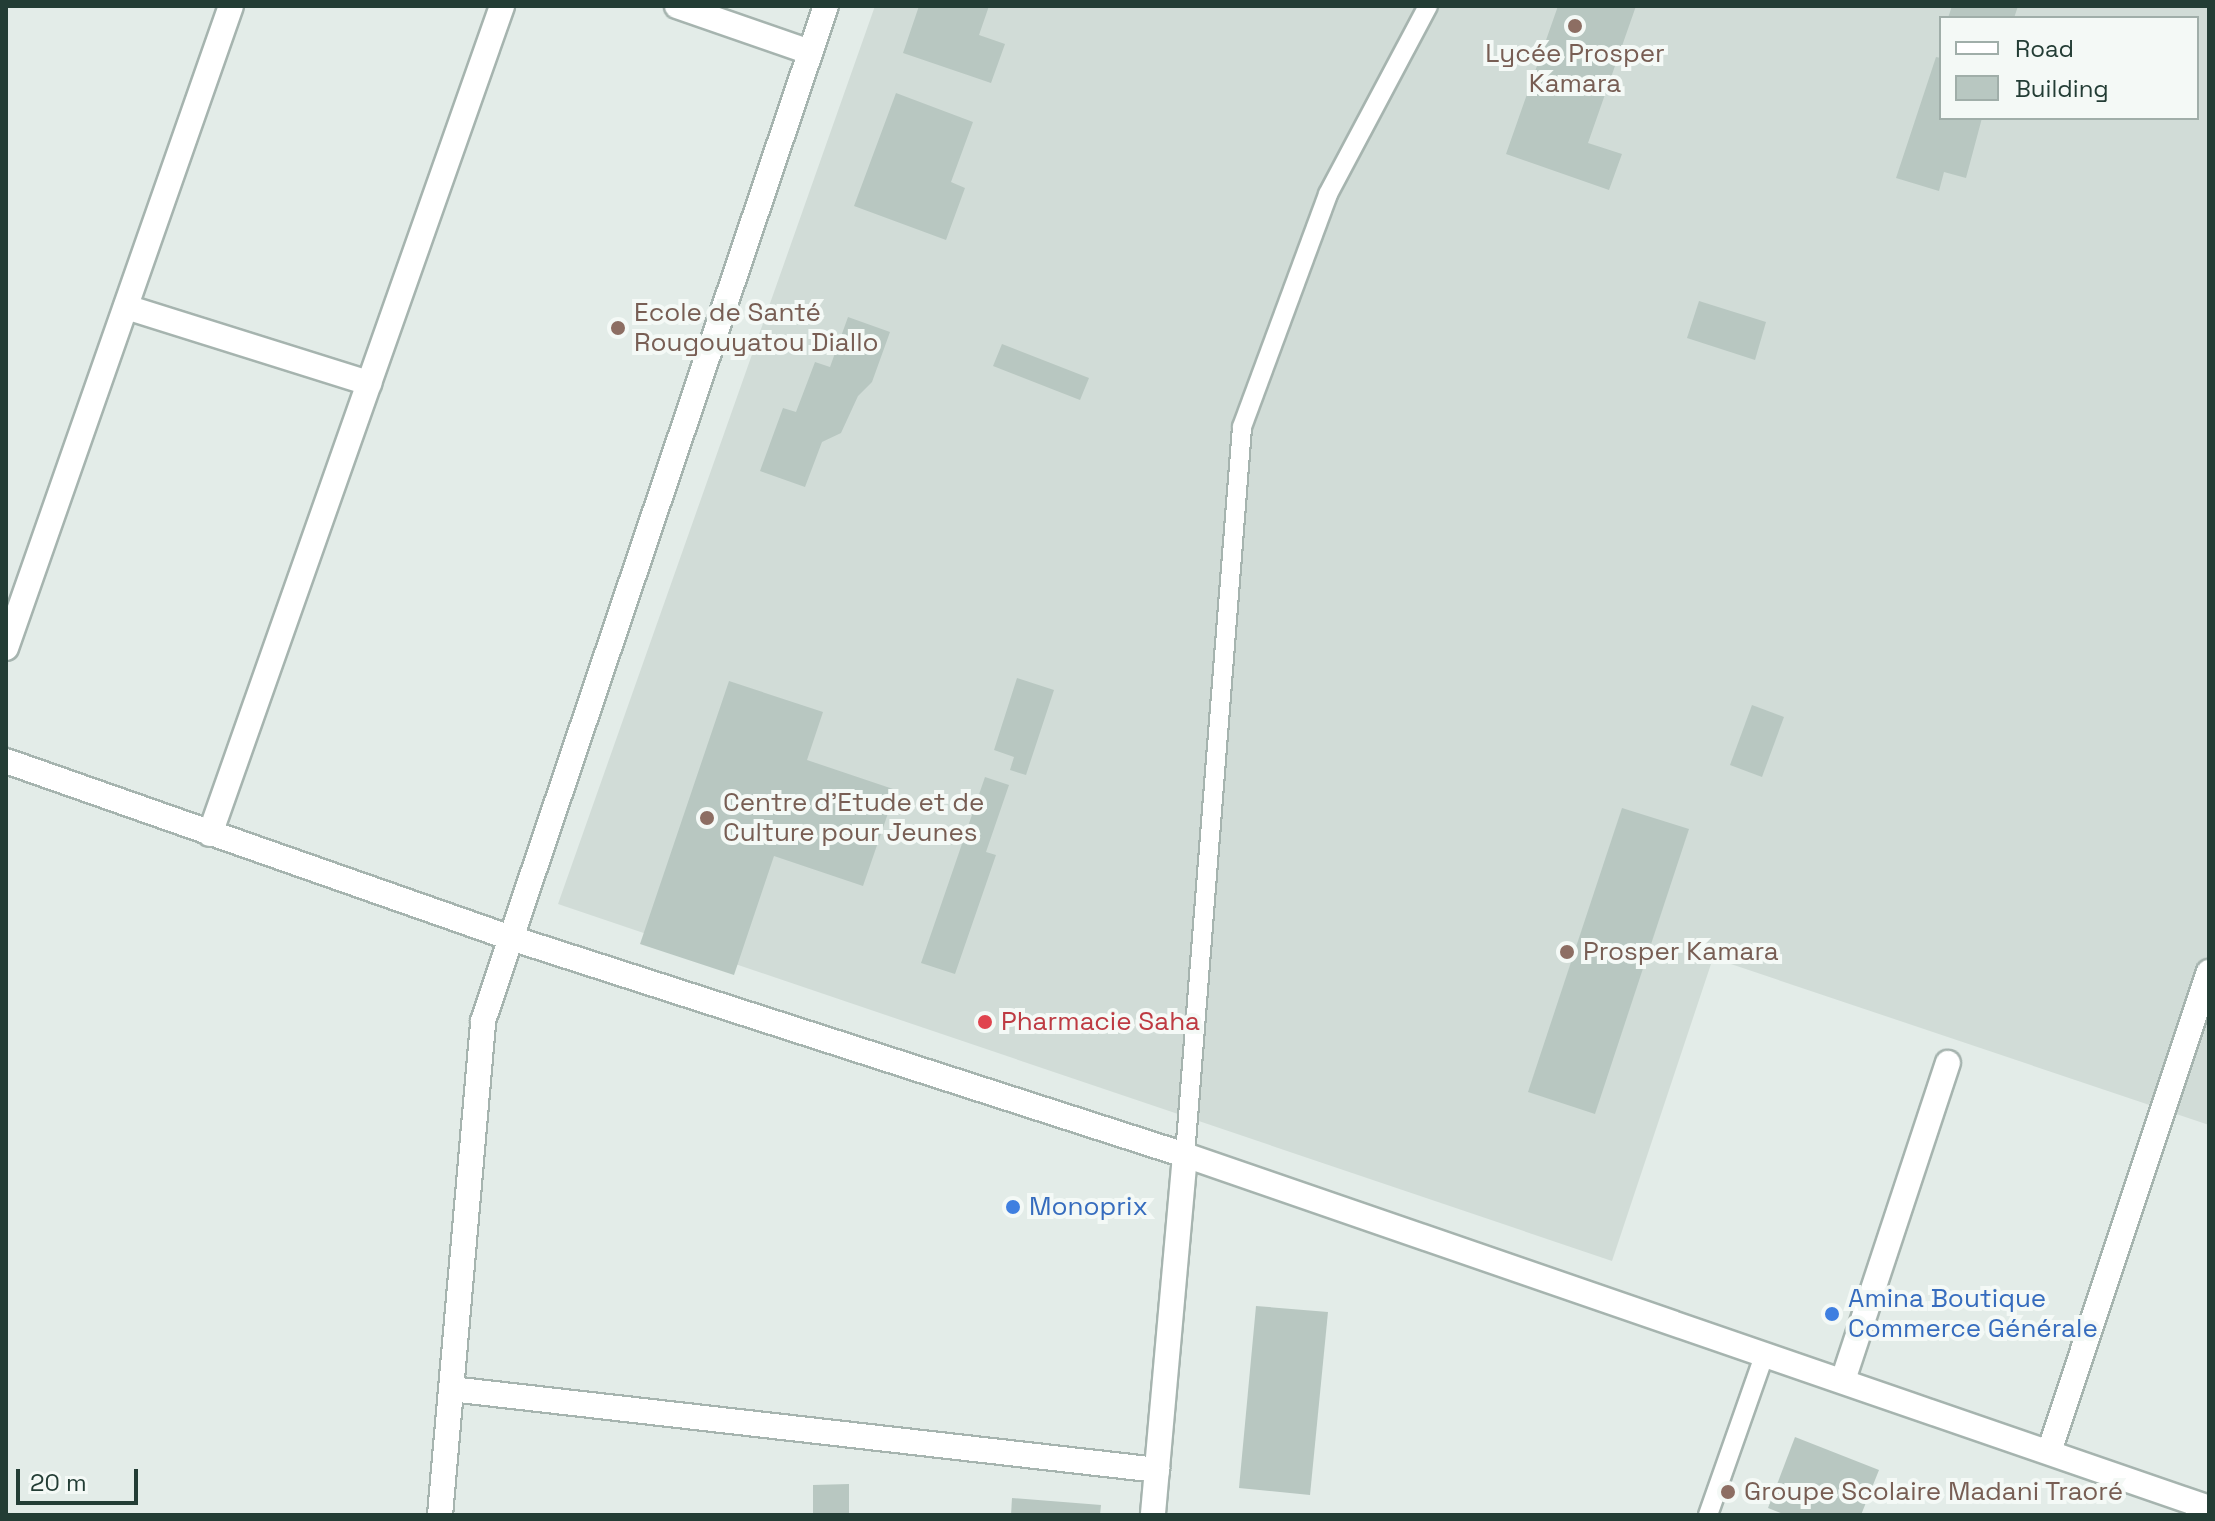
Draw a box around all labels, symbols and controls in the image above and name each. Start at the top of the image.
legend [1939,16,2199,120]
marker: Lycée Prosper Kamara [1566,17,1584,35]
text: Road [2015,33,2074,64]
place label: Lycée Prosper Kamara [1485,38,1665,100]
text: Building [2015,73,2109,104]
place label: Ecole de Santé Rougouyatou Diallo [634,297,879,358]
marker: Ecole de Santé Rougouyatou Diallo [609,319,627,337]
place label: Centre d'Etude et de Culture pour Jeunes [723,787,984,848]
marker: Centre d'Etude et de Culture pour Jeunes [698,809,716,827]
place label: Prosper Kamara [1583,936,1779,968]
marker: Prosper Kamara [1558,943,1576,961]
place label: Pharmacie Saha [1001,1006,1200,1038]
marker: Pharmacie Saha [976,1013,994,1031]
place label: Monoprix [1029,1191,1148,1223]
marker: Monoprix [1004,1198,1022,1216]
place label: Amina Boutique Commerce Générale [1848,1283,2098,1344]
marker: Amina Boutique Commerce Générale [1823,1305,1841,1323]
scale bar [20,1453,142,1503]
text: 20 m [30,1467,87,1498]
place label: Groupe Scolaire Madani Traoré [1744,1476,2124,1508]
marker: Groupe Scolaire Madani Traoré [1719,1483,1737,1501]

